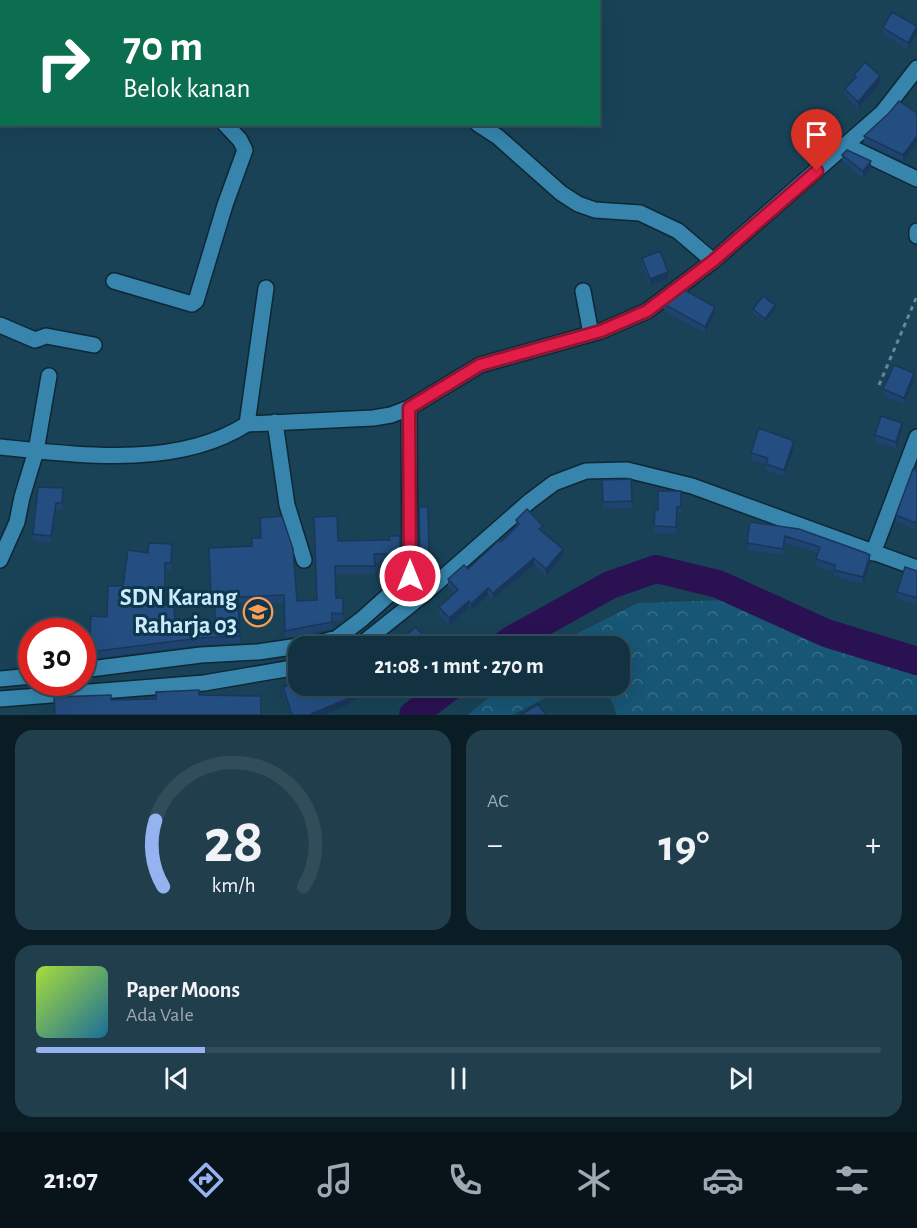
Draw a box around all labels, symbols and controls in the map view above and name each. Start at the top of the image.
icon: right [24,24,102,102]
text: 70 m [123,26,203,68]
text: Belok kanan [123,75,250,102]
pin [791,109,842,171]
icon: arrive [800,118,833,151]
position arrow [378,544,442,608]
place label: SDN Karang Raharja 03 [120,586,238,638]
school or university icon: SDN Karang Raharja 03 [242,596,274,628]
speed limit sign: 30 [18,618,96,696]
text: 21:08 · 1 mnt · 270 m [374,655,544,677]
text: AC [487,791,509,811]
text: 28 [203,811,263,873]
text: 19° [658,824,710,869]
text: − [487,829,503,862]
text: + [865,829,881,862]
text: km/h [211,875,255,896]
text: Paper Moons [126,979,240,1001]
text: Ada Vale [126,1005,194,1025]
icon: previous [160,1062,193,1095]
icon: pause [442,1062,475,1095]
icon: next [724,1062,757,1095]
icon: directions [185,1159,227,1201]
icon: music [314,1159,356,1201]
icon: phone [444,1159,486,1201]
icon: climate [573,1159,615,1201]
icon: car [702,1159,744,1201]
icon: filters [831,1159,873,1201]
text: 21:07 [44,1166,98,1193]

